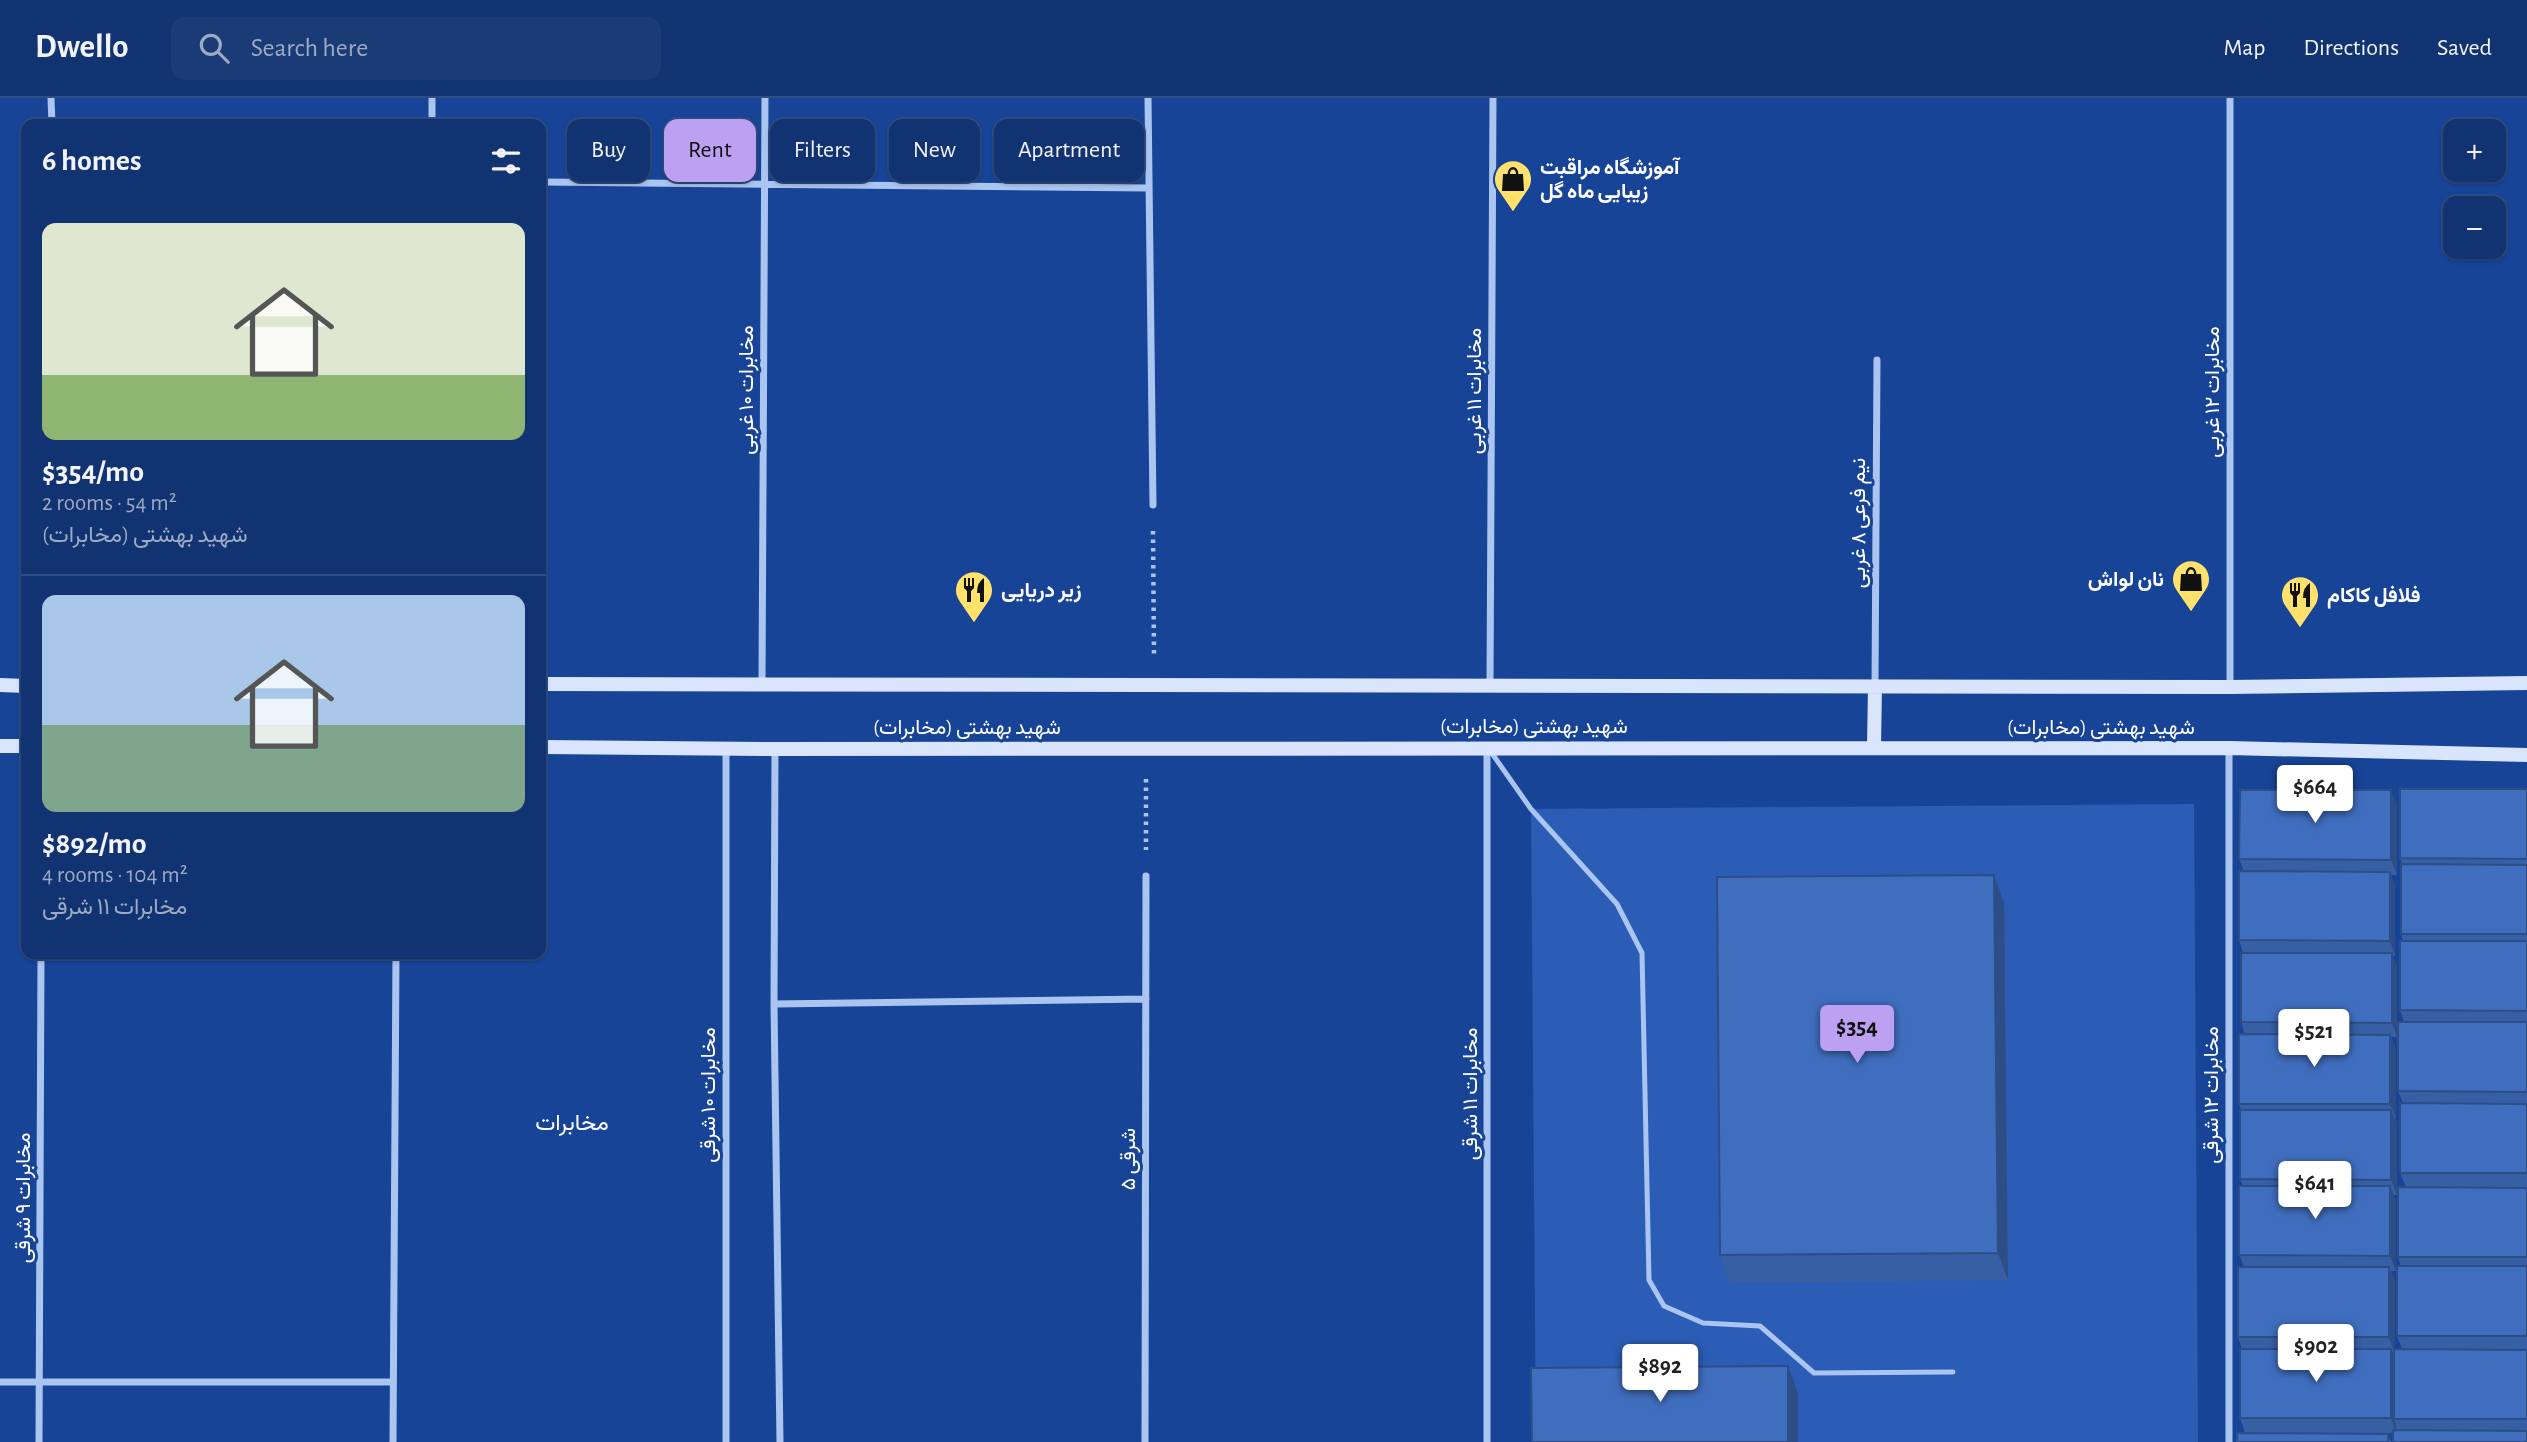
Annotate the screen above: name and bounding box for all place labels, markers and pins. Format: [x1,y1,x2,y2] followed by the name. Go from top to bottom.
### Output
[1540,156,1681,204] place label: آموزشگاه مراقبت زیبایی ماه گل
[1492,158,1534,213] shop icon: آموزشگاه مراقبت زیبایی ماه گل
[2170,558,2212,613] shop icon: نان لواش
[953,569,995,624] restaurant icon: زیر دریایی
[2088,569,2164,592] place label: نان لواش
[2279,574,2321,629] restaurant icon: فلافل کاکام
[1001,580,1082,603] place label: زیر دریایی
[2327,585,2420,609] place label: فلافل کاکام
[2274,766,2356,825] pin: $664
[1816,1006,1898,1065] pin: $354
[2273,1010,2355,1069] pin: $521
[2274,1162,2356,1221] pin: $641
[2275,1324,2357,1384] pin: $902
[1619,1344,1701,1404] pin: $892

